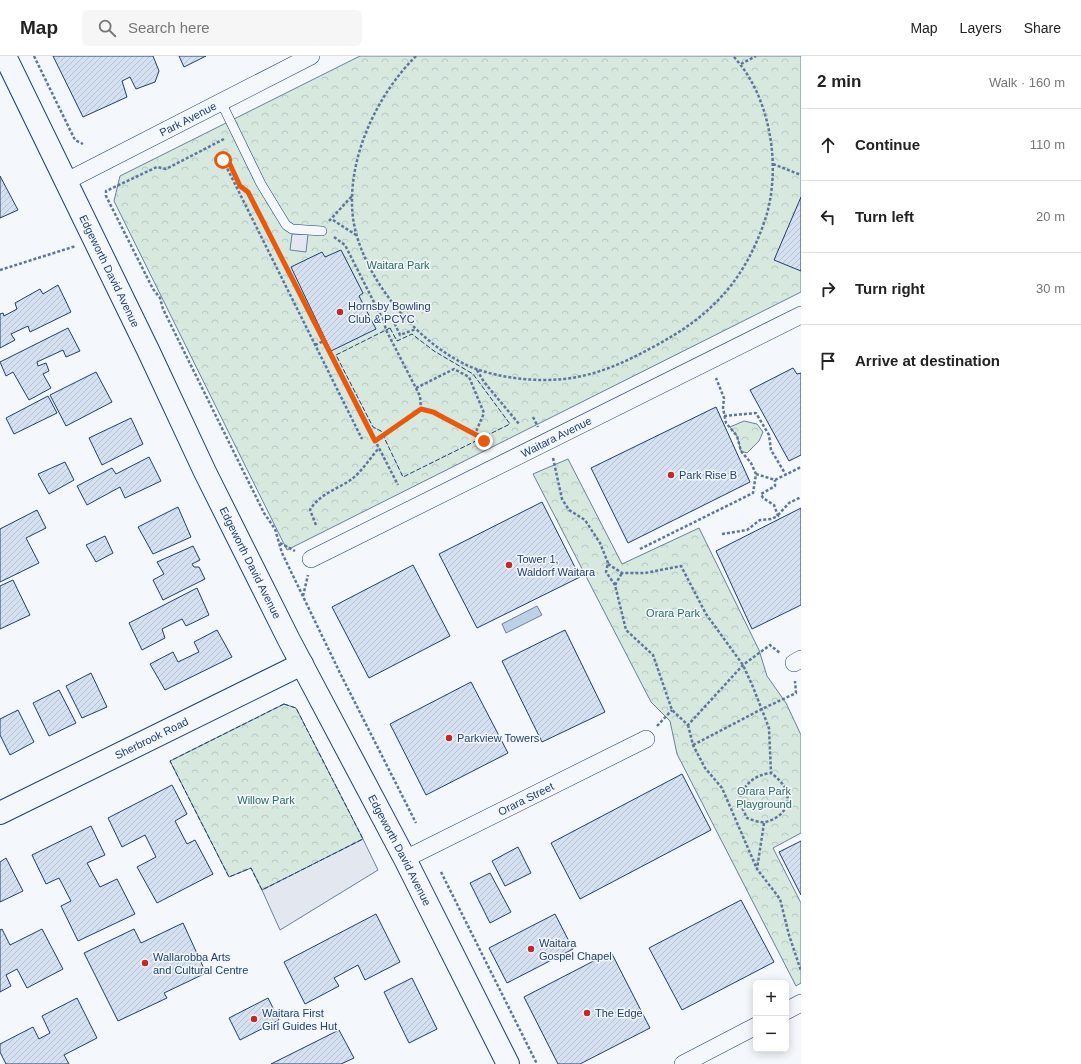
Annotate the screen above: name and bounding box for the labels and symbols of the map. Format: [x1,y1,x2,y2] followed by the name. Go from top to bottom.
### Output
[157,100,218,139] street label: Park Avenue
[214,151,232,169] route start
[77,213,142,329] street label: Edgeworth David Avenue
[366,259,430,271] park label: Waitara Park
[348,300,431,325] place label: Hornsby Bowling Club & PCYC
[335,307,345,317] marker: Hornsby Bowling Club & PCYC
[519,414,593,459] street label: Waitara Avenue
[475,432,493,450] route end
[679,469,737,481] place label: Park Rise B
[666,470,676,480] marker: Park Rise B
[217,505,283,621] street label: Edgeworth David Avenue
[517,553,596,578] place label: Tower 1, Waldorf Waitara
[504,560,514,570] marker: Tower 1, Waldorf Waitara
[646,607,700,619] park label: Orara Park
[113,715,190,761] street label: Sherbrook Road
[457,732,540,744] place label: Parkview Towers
[444,733,454,743] marker: Parkview Towers
[496,780,556,818] street label: Orara Street
[736,785,792,810] park label: Orara Park Playground
[366,793,433,908] street label: Edgeworth David Avenue
[237,794,295,806] park label: Willow Park
[539,937,612,962] place label: Waitara Gospel Chapel
[526,944,536,954] marker: Waitara Gospel Chapel
[153,951,248,976] place label: Wallarobba Arts and Cultural Centre
[140,958,150,968] marker: Wallarobba Arts and Cultural Centre
[262,1007,337,1032] place label: Waitara First Girl Guides Hut
[595,1007,643,1019] place label: The Edge
[582,1008,592,1018] marker: The Edge
[249,1014,259,1024] marker: Waitara First Girl Guides Hut

